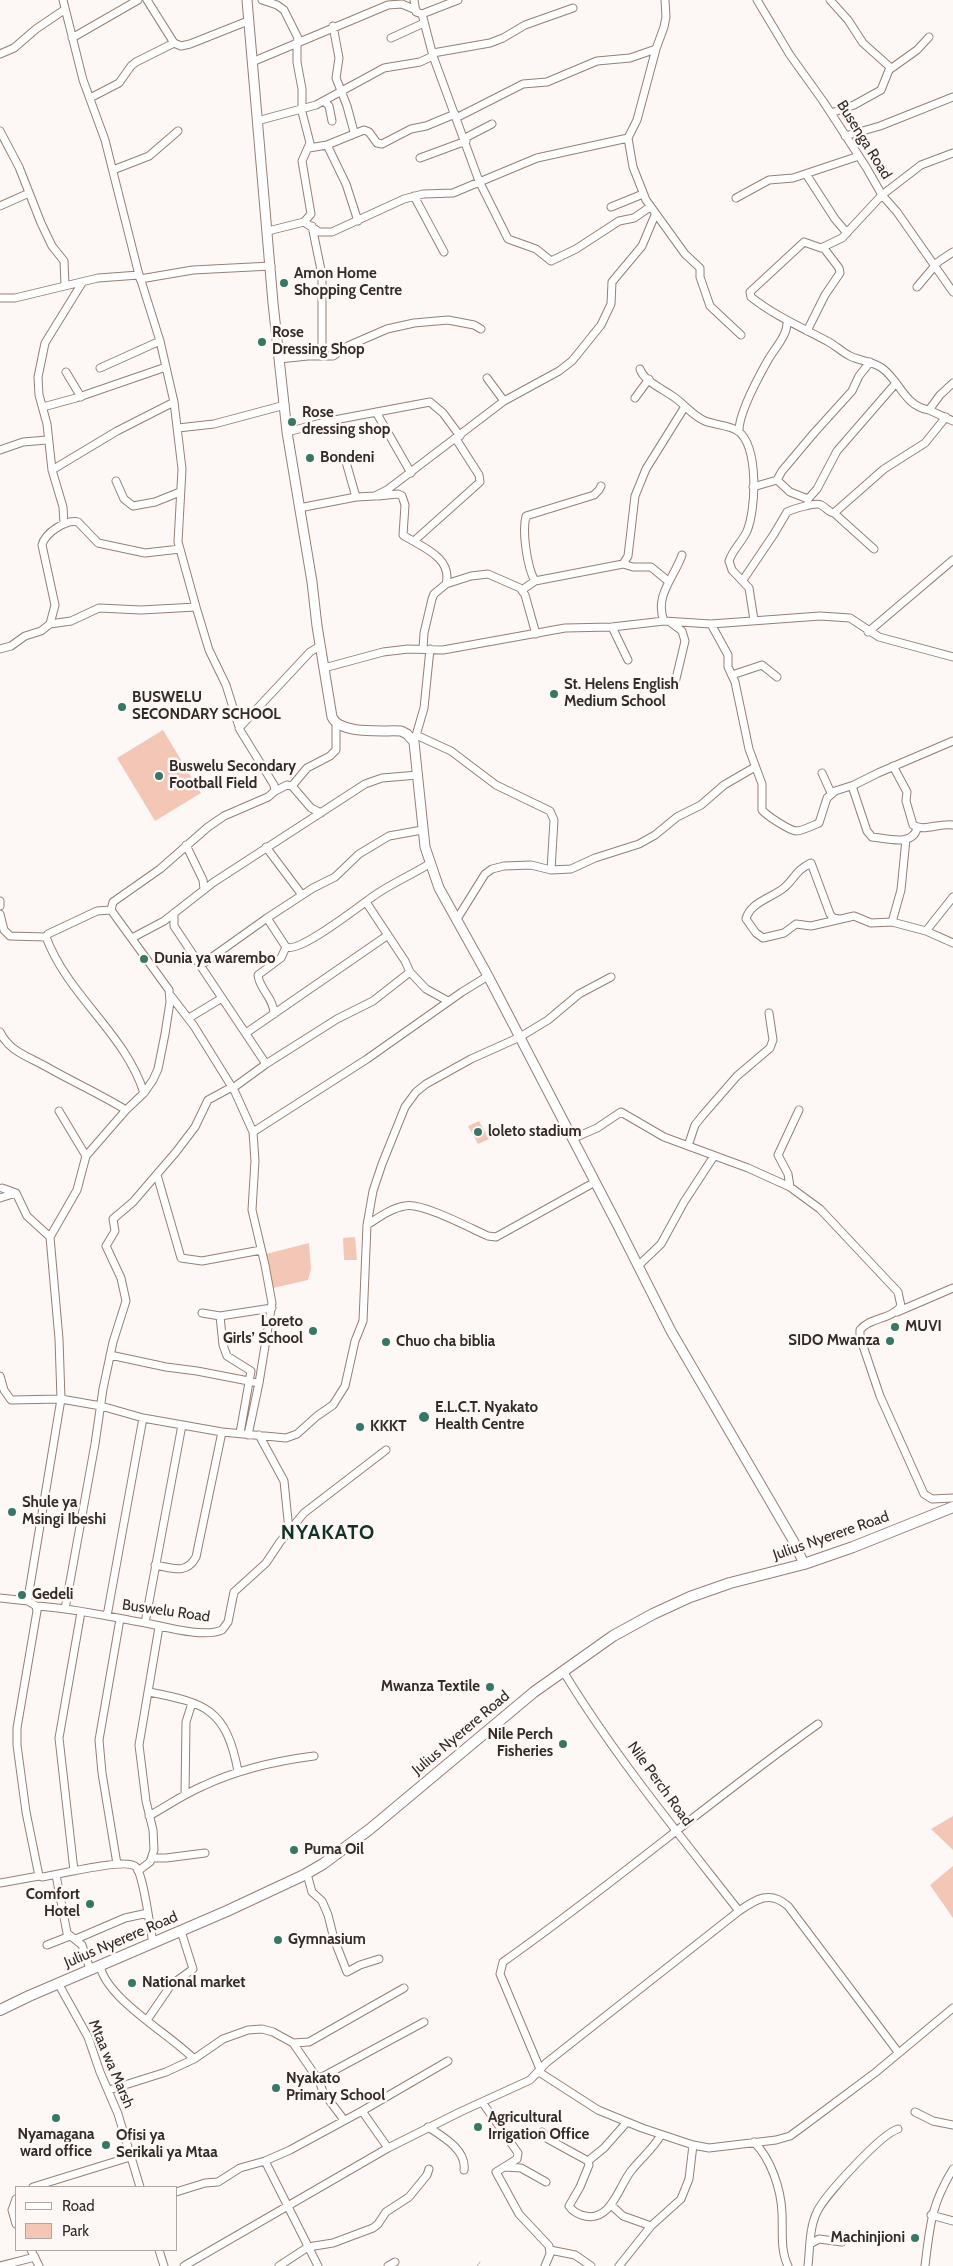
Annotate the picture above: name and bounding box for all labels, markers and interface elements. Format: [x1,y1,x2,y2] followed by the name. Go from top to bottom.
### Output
[833,97,895,183] street label: Busenga Road
[294,265,402,300] place label: Amon Home Shopping Centre
[278,277,290,289] marker: Amon Home Shopping Centre
[272,324,365,359] place label: Rose Dressing Shop
[256,336,268,348] marker: Rose Dressing Shop
[302,404,390,439] place label: Rose dressing shop
[286,416,298,428] marker: Rose dressing shop
[320,449,374,467] place label: Bondeni
[304,452,316,464] marker: Bondeni
[564,676,679,711] place label: St. Helens English Medium School
[548,688,560,700] marker: St. Helens English Medium School
[132,689,281,724] place label: BUSWELU SECONDARY SCHOOL
[116,701,128,713] marker: BUSWELU SECONDARY SCHOOL
[169,758,296,793] place label: Buswelu Secondary Football Field
[153,770,165,782] marker: Buswelu Secondary Football Field
[154,950,276,968] place label: Dunia ya warembo
[138,953,150,965] marker: Dunia ya warembo
[488,1123,582,1141] place label: loleto stadium
[472,1126,484,1138] marker: loleto stadium
[223,1313,303,1348] place label: Loreto Girls’ School
[905,1318,942,1336] place label: MUVI
[889,1321,901,1333] marker: MUVI
[307,1325,319,1337] marker: Loreto Girls’ School
[788,1332,880,1350] place label: SIDO Mwanza
[396,1333,495,1351] place label: Chuo cha biblia
[884,1335,896,1347] marker: SIDO Mwanza
[380,1336,392,1348] marker: Chuo cha biblia
[435,1399,538,1434] place label: E.L.C.T. Nyakato Health Centre
[417,1410,431,1424] marker: E.L.C.T. Nyakato Health Centre
[370,1418,407,1436] place label: KKKT
[354,1421,366,1433] marker: KKKT
[22,1494,106,1529] place label: Shule ya Msingi Ibeshi
[6,1506,18,1518] marker: Shule ya Msingi Ibeshi
[771,1508,891,1564] street label: Julius Nyerere Road
[280,1521,376,1545] district label: NYAKATO
[32,1586,73,1604] place label: Gedeli
[16,1589,28,1601] marker: Gedeli
[121,1596,211,1626] street label: Buswelu Road
[381,1678,480,1696] place label: Mwanza Textile
[484,1681,496,1693] marker: Mwanza Textile
[409,1687,513,1779] street label: Julius Nyerere Road
[488,1726,553,1761] place label: Nile Perch Fisheries
[557,1738,569,1750] marker: Nile Perch Fisheries
[623,1738,697,1830] street label: Nile Perch Road
[304,1841,364,1859] place label: Puma Oil
[288,1844,300,1856] marker: Puma Oil
[26,1886,80,1921] place label: Comfort Hotel
[84,1898,96,1910] marker: Comfort Hotel
[62,1908,180,1972] street label: Julius Nyerere Road
[288,1931,366,1949] place label: Gymnasium
[272,1934,284,1946] marker: Gymnasium
[142,1974,245,1992] place label: National market
[126,1977,138,1989] marker: National market
[84,2017,138,2111] street label: Mtaa wa Marsh
[286,2070,385,2105] place label: Nyakato Primary School
[270,2082,282,2094] marker: Nyakato Primary School
[488,2109,589,2144] place label: Agricultural Irrigation Office
[50,2112,62,2124] marker: Nyamagana ward office
[472,2121,484,2133] marker: Agricultural Irrigation Office
[17,2126,95,2161] place label: Nyamagana ward office
[116,2127,218,2162] place label: Ofisi ya Serikali ya Mtaa
[100,2139,112,2151] marker: Ofisi ya Serikali ya Mtaa
[15,2186,178,2251] legend
[62,2197,95,2215] text: Road
[62,2222,89,2240] text: Park
[831,2229,905,2247] place label: Machinjioni
[909,2232,921,2244] marker: Machinjioni

